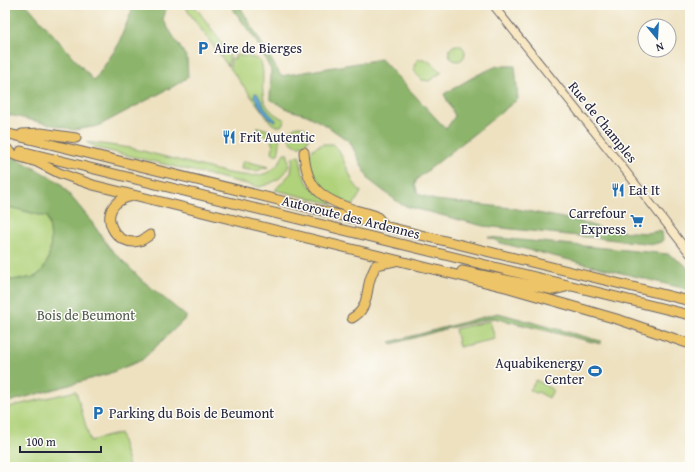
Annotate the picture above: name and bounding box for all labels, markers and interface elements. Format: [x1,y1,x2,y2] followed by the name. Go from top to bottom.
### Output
[637,18,677,58] north arrow
[214,38,302,58] place label: Aire de Bierges
[654,39,666,56] text: N
[195,40,211,56] parking icon: Aire de Bierges
[564,77,642,167] street label: Rue de Champles
[240,127,315,147] place label: Frit Autentic
[221,129,237,145] restaurant icon: Frit Autentic
[629,180,660,200] place label: Eat It
[610,182,626,198] restaurant icon: Eat It
[280,190,422,244] street label: Autoroute des Ardennes
[569,203,626,239] place label: Carrefour Express
[629,213,645,229] supermarket icon: Carrefour Express
[37,305,135,325] park label: Bois de Beumont
[495,353,584,389] place label: Aquabikenergy Center
[587,363,603,379] sports icon: Aquabikenergy Center
[109,403,274,423] place label: Parking du Bois de Beumont
[90,405,106,421] parking icon: Parking du Bois de Beumont
[20,428,101,454] scale bar
[26,433,56,450] text: 100 m

